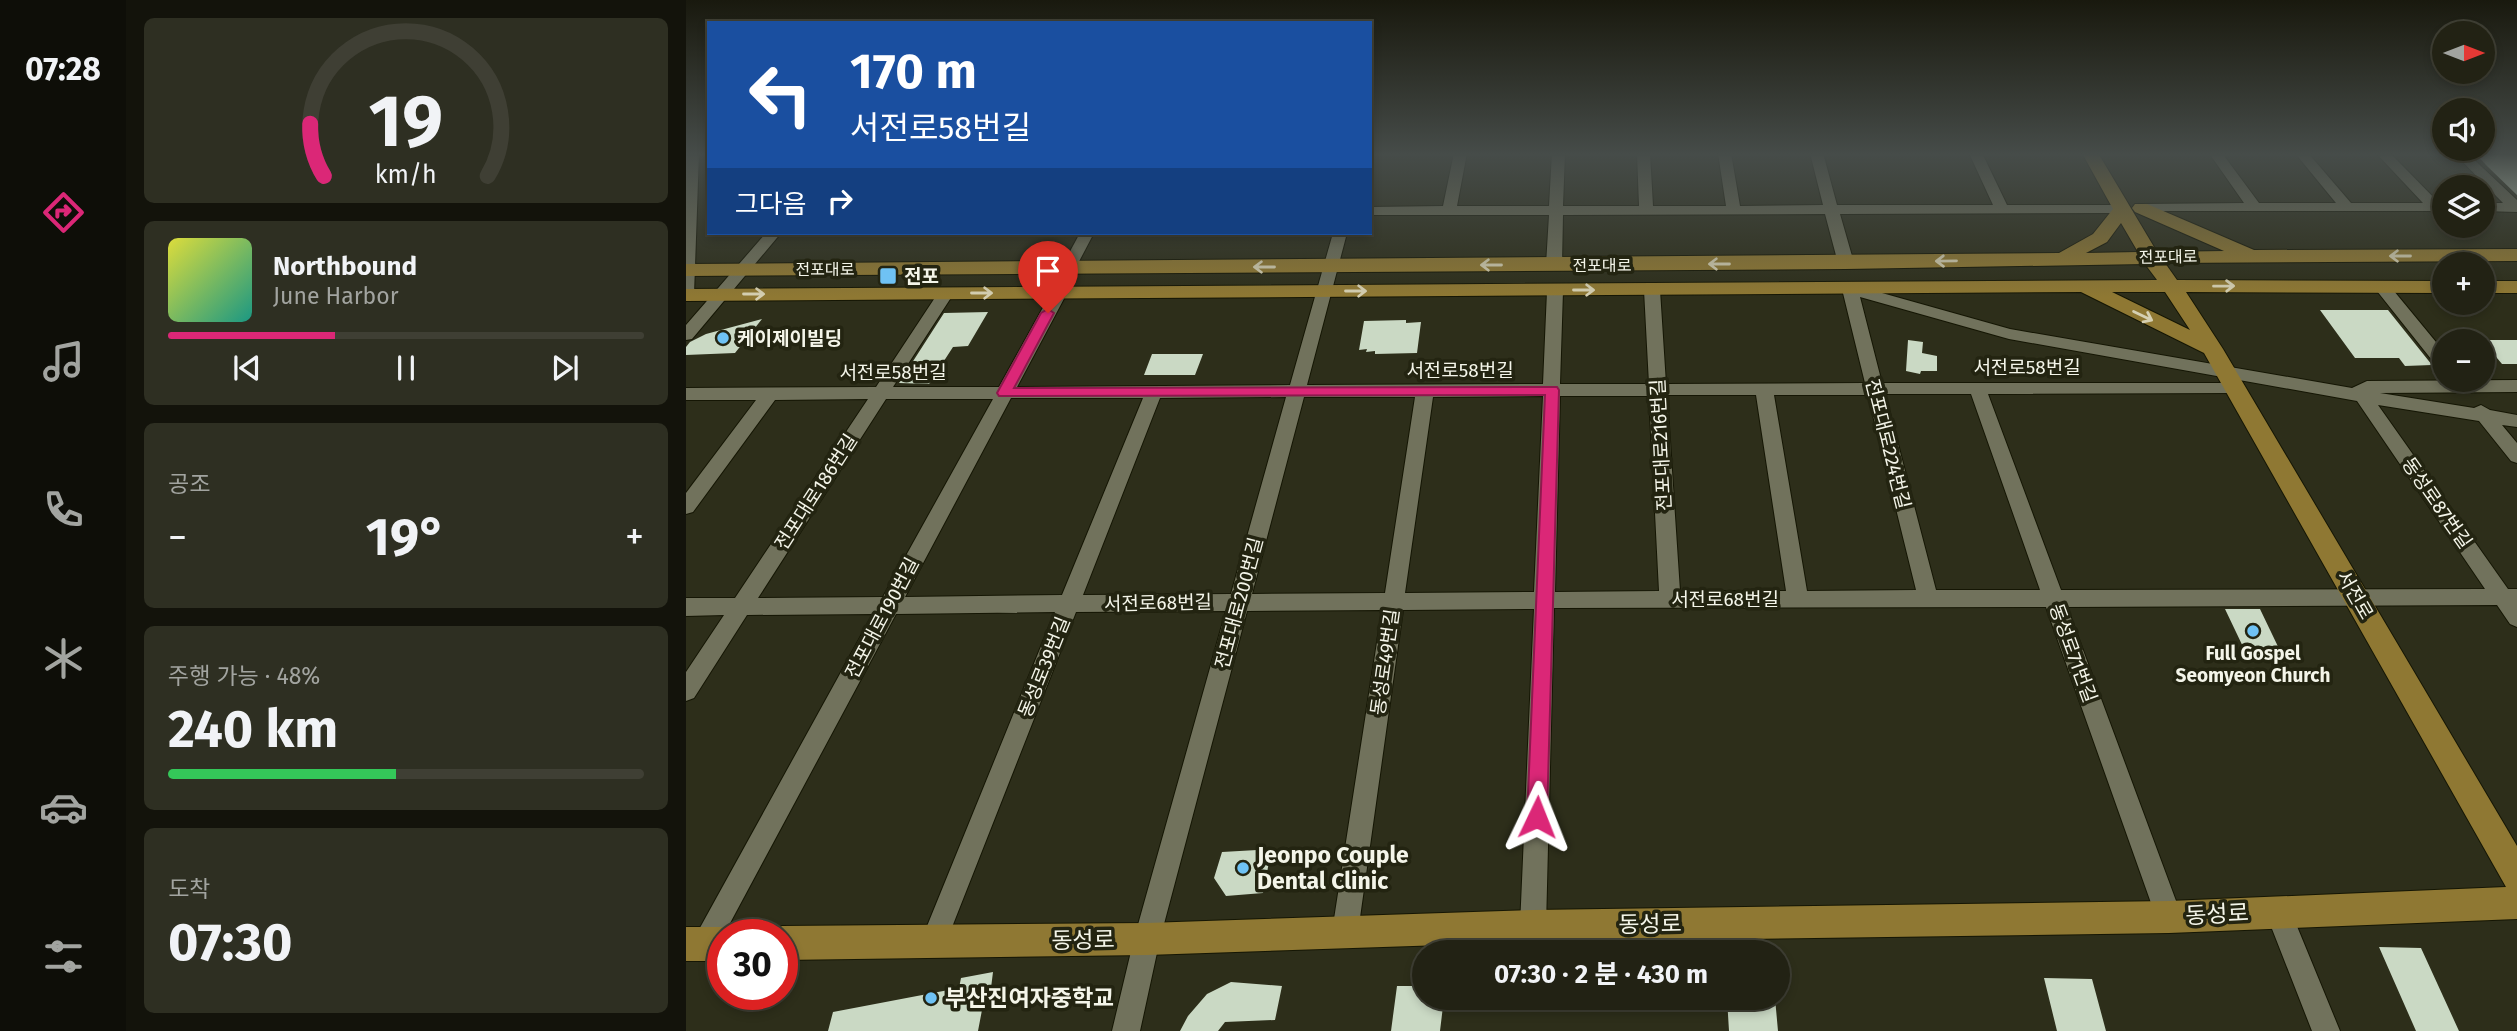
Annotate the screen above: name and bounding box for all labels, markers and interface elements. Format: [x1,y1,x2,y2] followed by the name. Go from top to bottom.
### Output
[2432,21,2496,84] north arrow
[2432,21,2495,392] map controls
[850,42,977,101] text: 170 m
[735,49,826,140] icon: left
[25,50,101,88] text: 07:28
[369,79,443,166] text: 19
[2432,98,2495,161] button: sound
[850,109,1031,147] text: 서전로58번길
[375,160,437,190] text: km/h
[2432,175,2495,238] button: layers
[821,182,859,220] icon: right
[39,188,88,237] icon: directions
[735,189,807,220] text: 그다음
[1018,241,1078,313] pin
[2138,247,2198,267] street label: 전포대로
[2389,249,2412,263] one-way arrow
[273,251,417,282] text: Northbound
[1029,252,1067,290] icon: arrive
[2432,252,2495,315] button: +
[1935,255,1958,268] one-way arrow
[1573,256,1632,275] street label: 전포대로
[1708,257,1731,271] one-way arrow
[1480,259,1503,272] one-way arrow
[796,260,855,279] street label: 전포대로
[1253,260,1276,274] one-way arrow
[904,265,939,288] place label: 전포
[878,266,898,286] marker: 전포
[2212,279,2235,292] one-way arrow
[273,282,399,310] text: June Harbor
[1572,283,1595,297] one-way arrow
[1344,284,1367,298] one-way arrow
[970,286,993,300] one-way arrow
[742,287,765,301] one-way arrow
[2132,309,2153,323] one-way arrow
[737,327,842,350] place label: 케이제이빌딩
[2432,329,2495,392] button: −
[715,330,731,346] marker: 케이제이빌딩
[39,337,88,386] icon: music
[228,349,266,387] icon: previous
[387,349,425,387] icon: pause
[546,349,584,387] icon: next
[1973,356,2081,379] street label: 서전로58번길
[1406,359,1514,382] street label: 서전로58번길
[839,361,947,384] street label: 서전로58번길
[1861,377,1915,511] street label: 전포대로224번길
[1646,378,1676,512] street label: 전포대로216번길
[770,430,862,554] street label: 전포대로186번길
[2397,453,2477,553] street label: 동성로87번길
[168,470,210,498] text: 공조
[39,485,88,534] icon: phone
[366,506,446,569] text: 19°
[168,514,187,560] text: −
[625,514,644,560] text: +
[1210,535,1268,671] street label: 전포대로200번길
[840,554,924,682] street label: 전포대로190번길
[2332,567,2378,623] street label: 서전로
[1671,588,1779,611] street label: 서전로68번길
[1104,591,1212,615] street label: 서전로68번길
[2044,600,2102,706] street label: 동성로71번길
[1366,607,1404,717] street label: 동성로49번길
[1013,613,1075,721] street label: 동성로39번길
[2245,623,2261,639] marker: Full Gospel Seomyeon Church
[39,634,88,683] icon: climate
[2176,642,2330,687] place label: Full Gospel Seomyeon Church
[168,662,320,690] text: 주행 가능 · 48%
[168,698,338,761] text: 240 km
[1500,780,1574,854] position arrow
[39,783,88,832] icon: car
[1256,841,1409,895] place label: Jeonpo Couple Dental Clinic
[1235,860,1251,876] marker: Jeonpo Couple Dental Clinic
[168,875,210,903] text: 도착
[2185,898,2249,930] street label: 동성로
[1618,909,1682,939] street label: 동성로
[168,911,293,974] text: 07:30
[707,919,798,1010] speed limit sign: 30
[1051,925,1115,955] street label: 동성로
[39,932,88,981] icon: filters
[1494,959,1708,990] text: 07:30 · 2 분 · 430 m
[945,984,1114,1012] place label: 부산진여자중학교
[923,990,939,1006] marker: 부산진여자중학교

